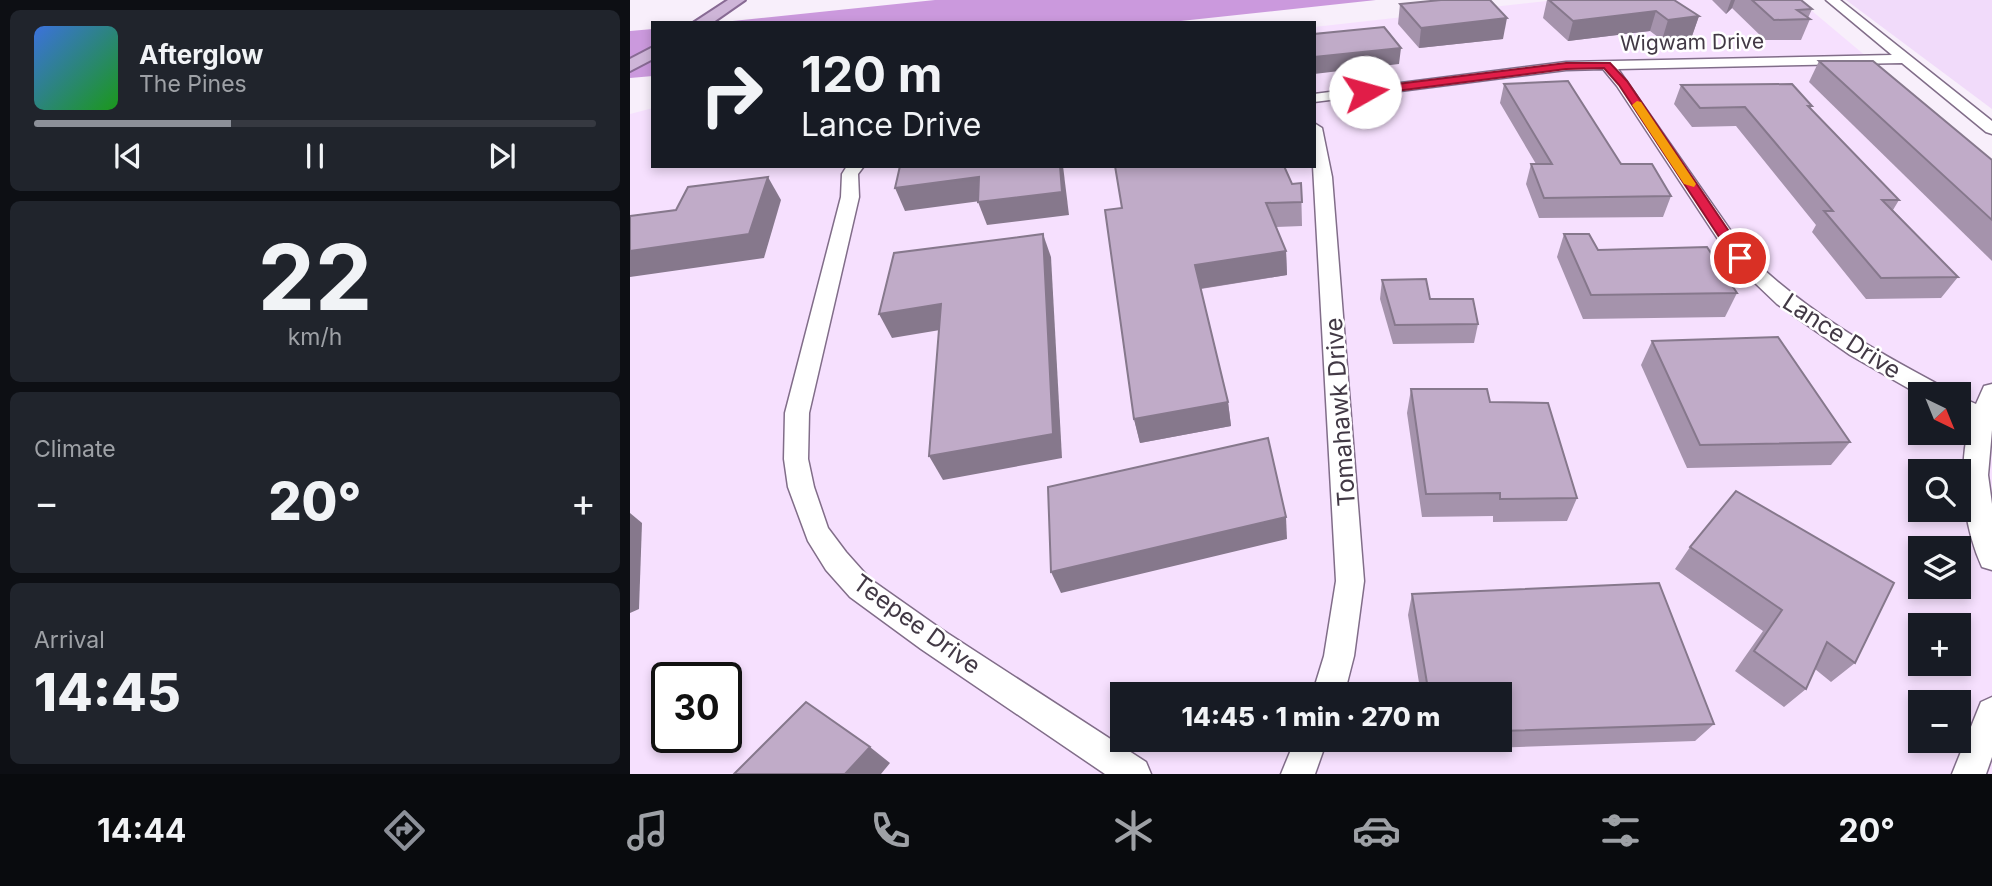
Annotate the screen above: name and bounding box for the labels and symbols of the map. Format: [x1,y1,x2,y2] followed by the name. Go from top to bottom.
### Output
[1620,28,1764,56] street label: Wigwam Drive
[1328,55,1402,129] position arrow
[1710,228,1770,288] pin
[1777,287,1907,385] street label: Lance Drive
[1319,317,1361,507] street label: Tomahawk Drive
[1908,382,1970,444] north arrow
[848,568,986,680] street label: Teepee Drive
[651,662,742,753] speed limit sign: 30

